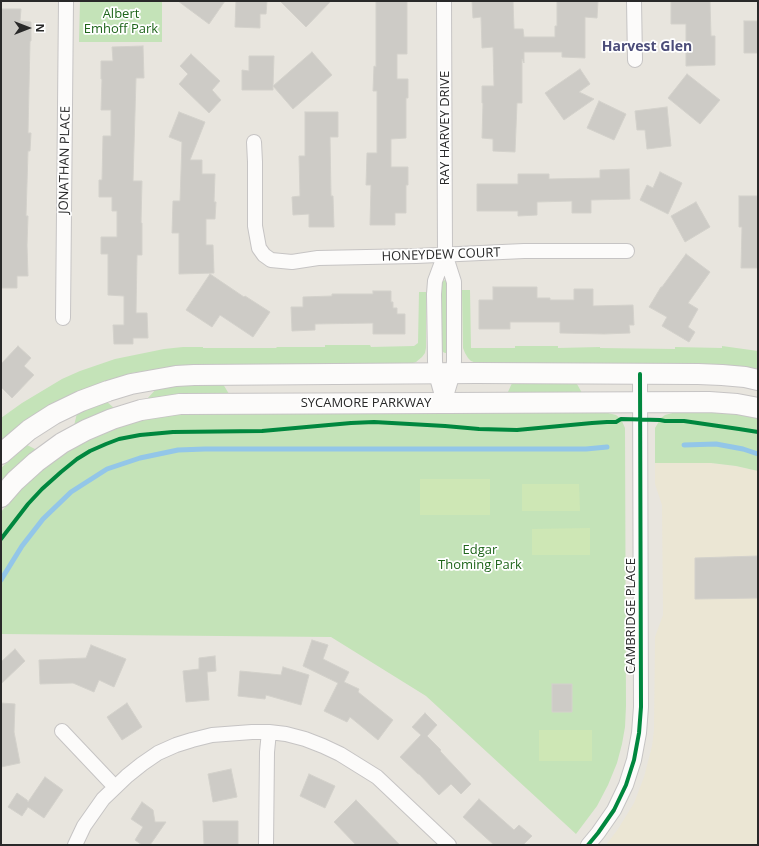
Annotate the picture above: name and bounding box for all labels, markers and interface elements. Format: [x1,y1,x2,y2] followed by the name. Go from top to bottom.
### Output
[84,6,158,37] park label: Albert Emhoff Park
[8,8,48,48] north arrow
[33,24,48,32] text: N
[602,39,692,55] district label: Harvest Glen
[437,71,453,185] street label: RAY HARVEY DRIVE
[56,106,74,214] street label: JONATHAN PLACE
[381,245,501,265] street label: HONEYDEW COURT
[301,395,431,411] street label: SYCAMORE PARKWAY
[438,542,522,573] park label: Edgar Thoming Park
[623,558,639,674] street label: CAMBRIDGE PLACE

